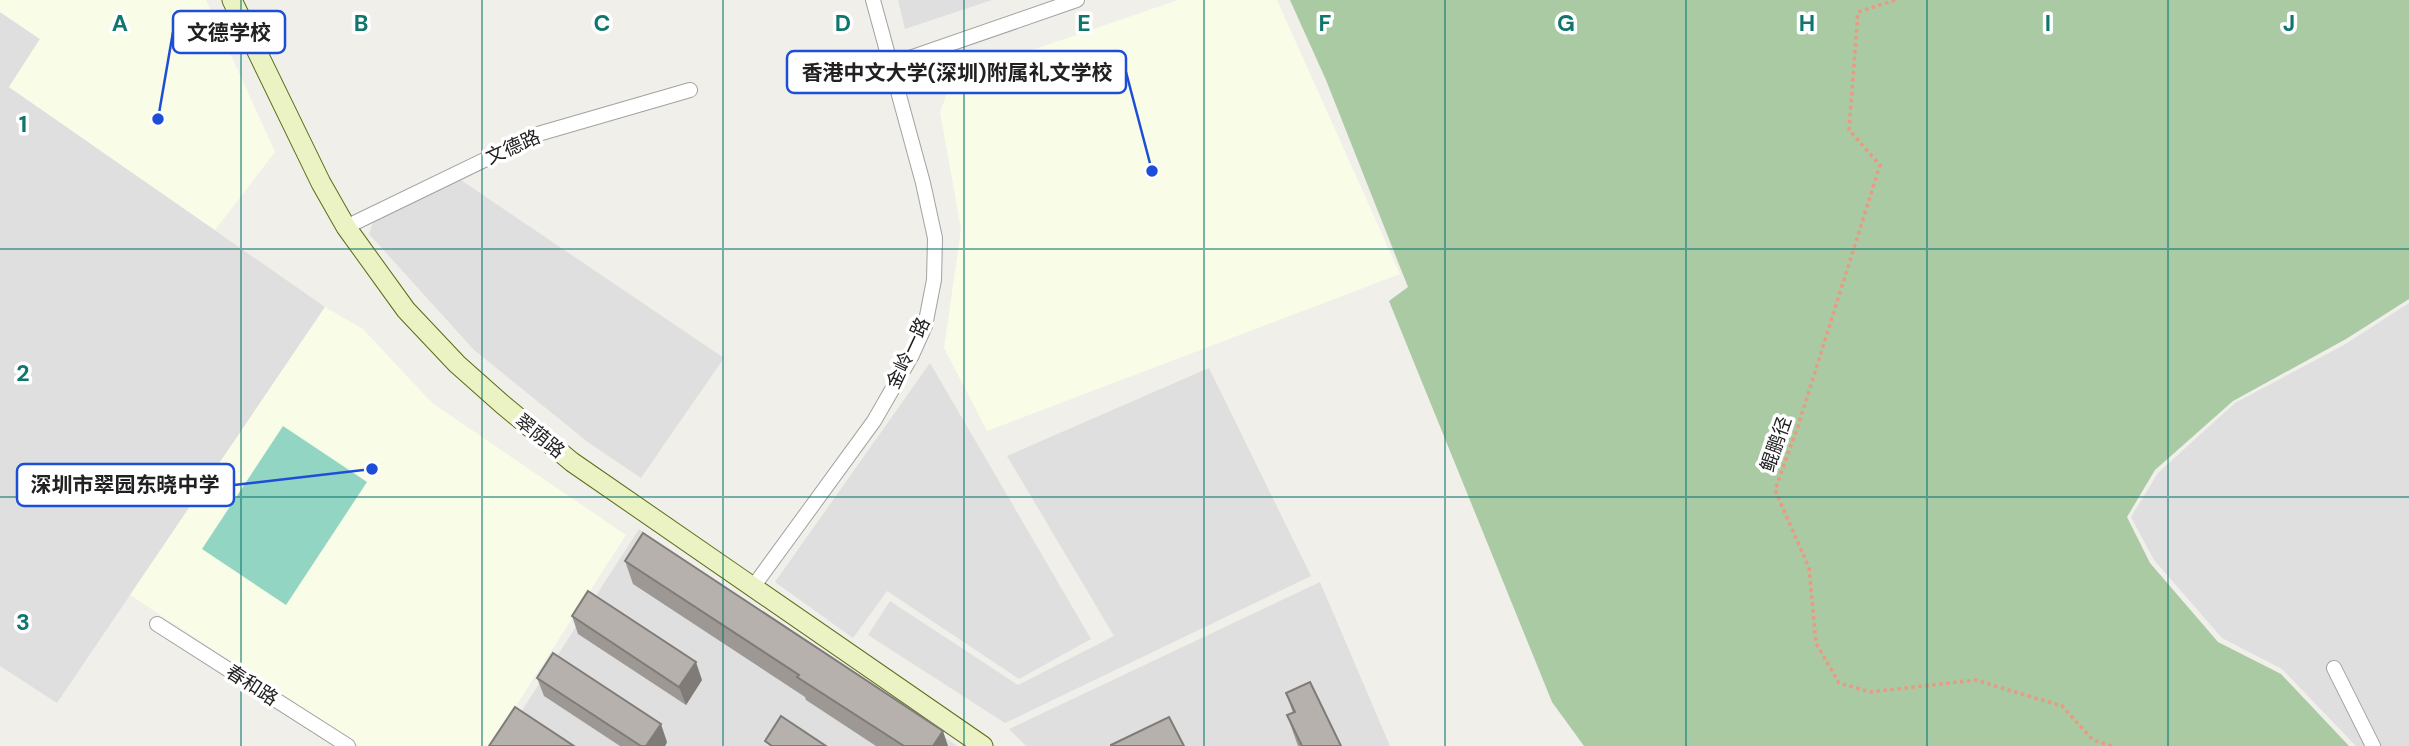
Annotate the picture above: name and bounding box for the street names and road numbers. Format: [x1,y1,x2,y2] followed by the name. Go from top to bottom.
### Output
[482,124,544,170] street label: 文德路
[881,313,935,393] street label: 金岭一路
[510,408,570,464] street label: 翠荫路
[1755,413,1797,475] street label: 鲲鹏径
[221,659,283,711] street label: 春和路

